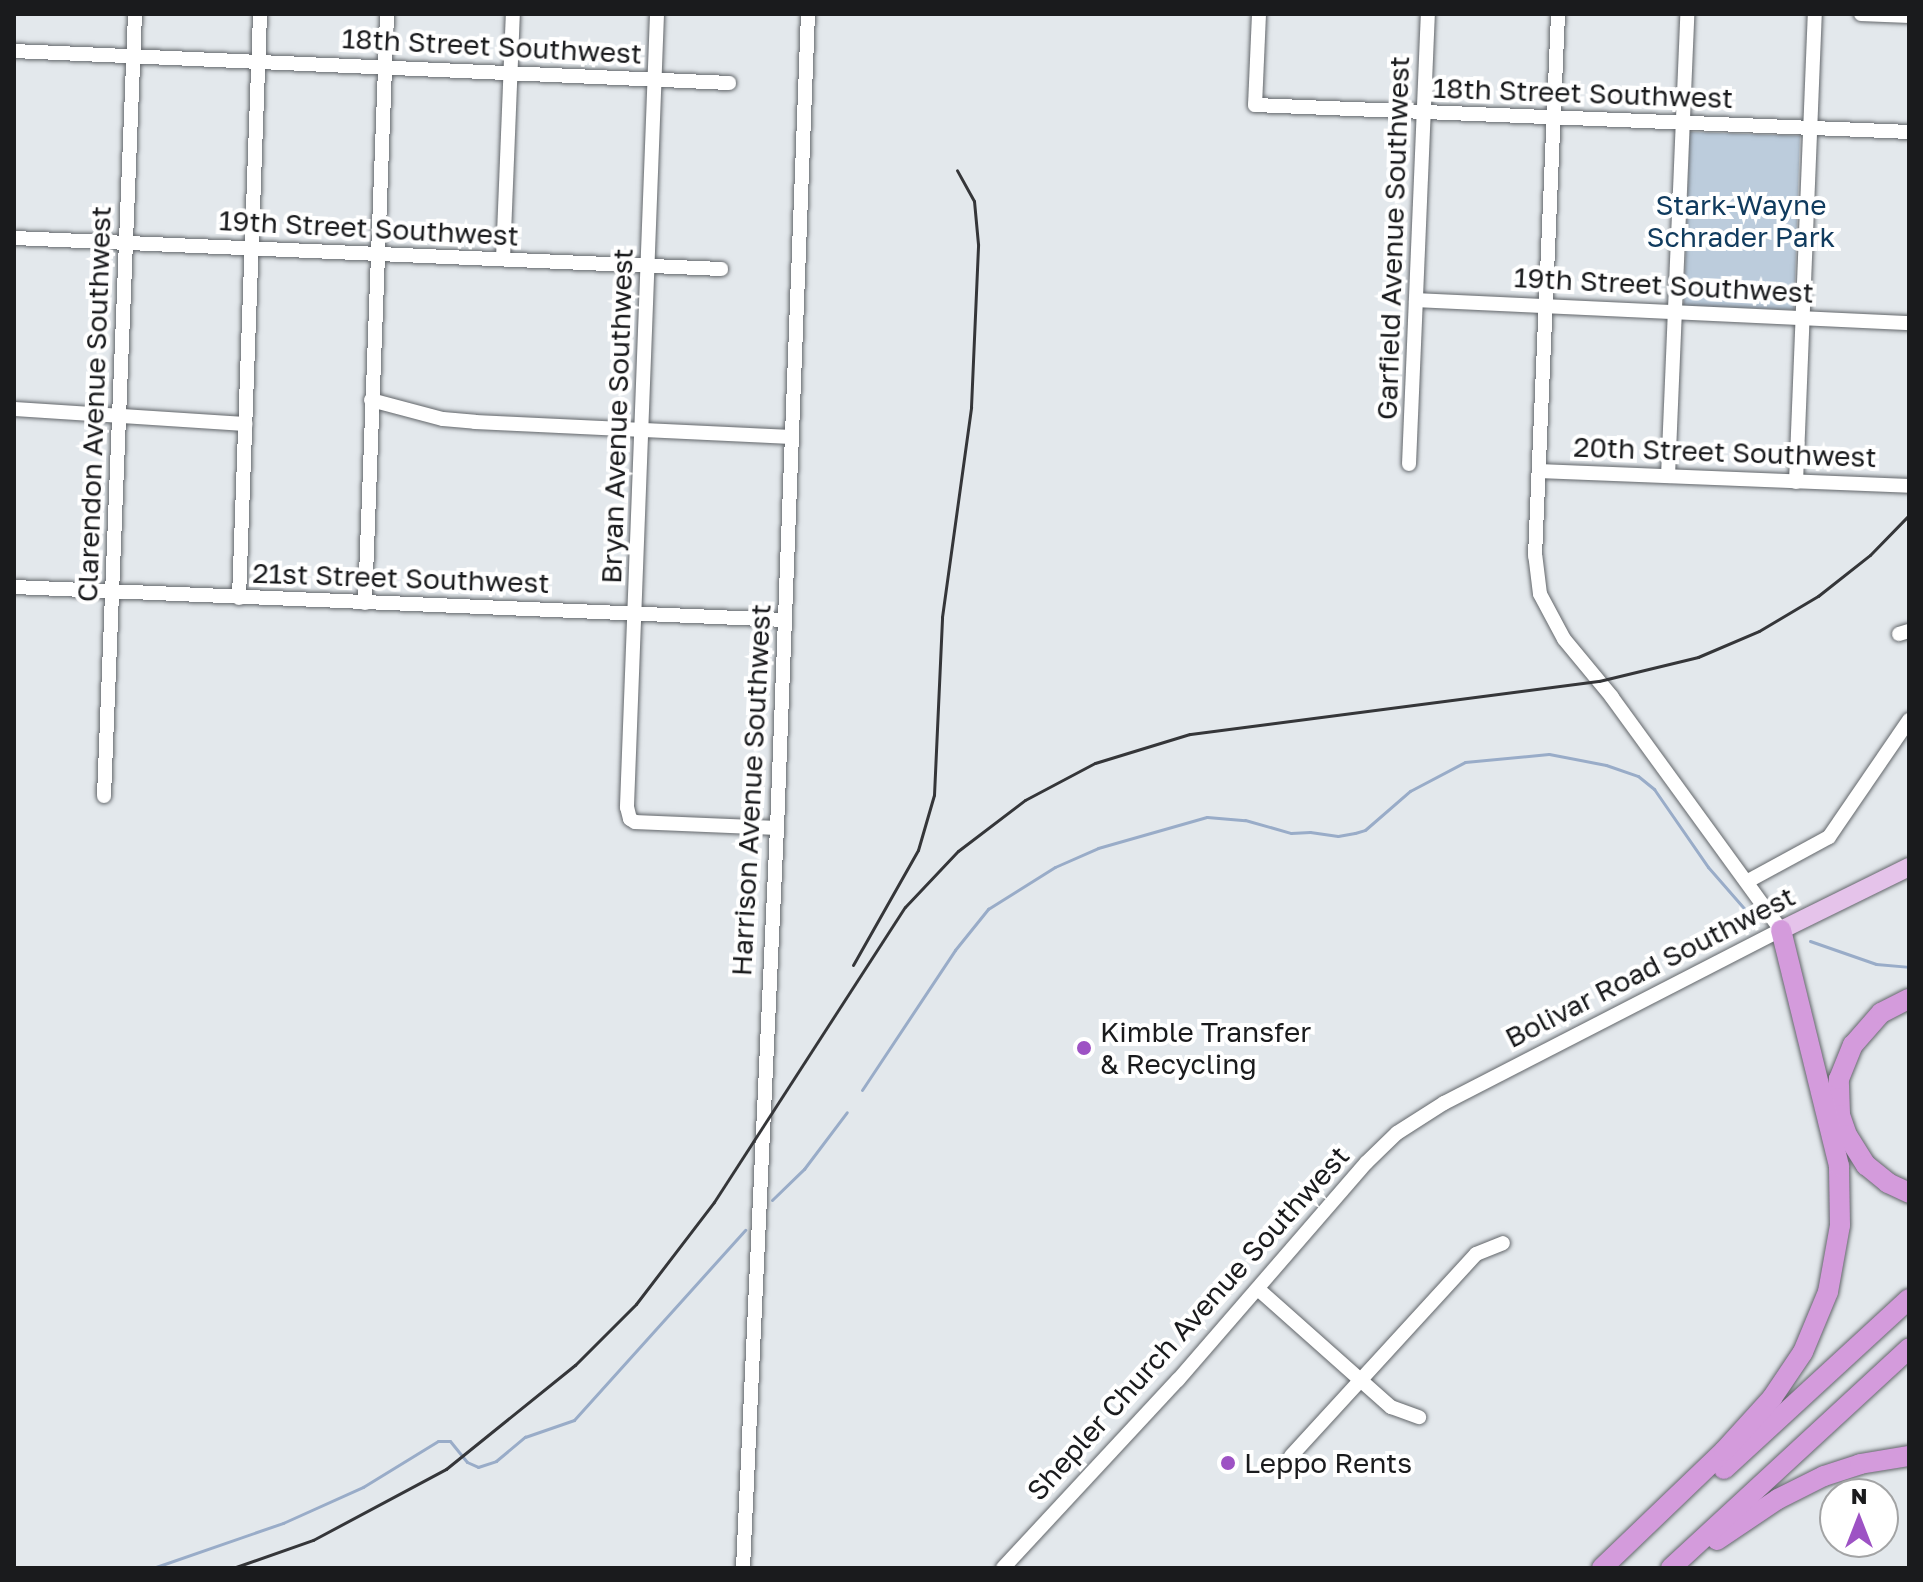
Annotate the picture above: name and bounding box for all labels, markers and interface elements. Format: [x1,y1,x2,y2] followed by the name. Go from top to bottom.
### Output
[341,21,643,71] street label: 18th Street Southwest
[1370,55,1416,421] street label: Garfield Avenue Southwest
[1432,71,1734,115] street label: 18th Street Southwest
[1647,188,1835,254] park label: Stark-Wayne Schrader Park
[218,203,520,253] street label: 19th Street Southwest
[70,205,118,603] street label: Clarendon Avenue Southwest
[594,248,640,584] street label: Bryan Avenue Southwest
[1513,260,1815,310] street label: 19th Street Southwest
[1573,430,1877,474] street label: 20th Street Southwest
[252,556,550,600] street label: 21st Street Southwest
[724,603,778,977] street label: Harrison Avenue Southwest
[1500,879,1800,1055] street label: Bolivar Road Southwest
[1100,1015,1311,1081] place label: Kimble Transfer & Recycling
[1075,1039,1093,1057] marker: Kimble Transfer & Recycling
[1020,1139,1356,1507] street label: Shepler Church Avenue Southwest
[1244,1446,1412,1480] place label: Leppo Rents
[1219,1454,1237,1472] marker: Leppo Rents
[1819,1478,1899,1558] north arrow
[1851,1482,1867,1509] text: N

